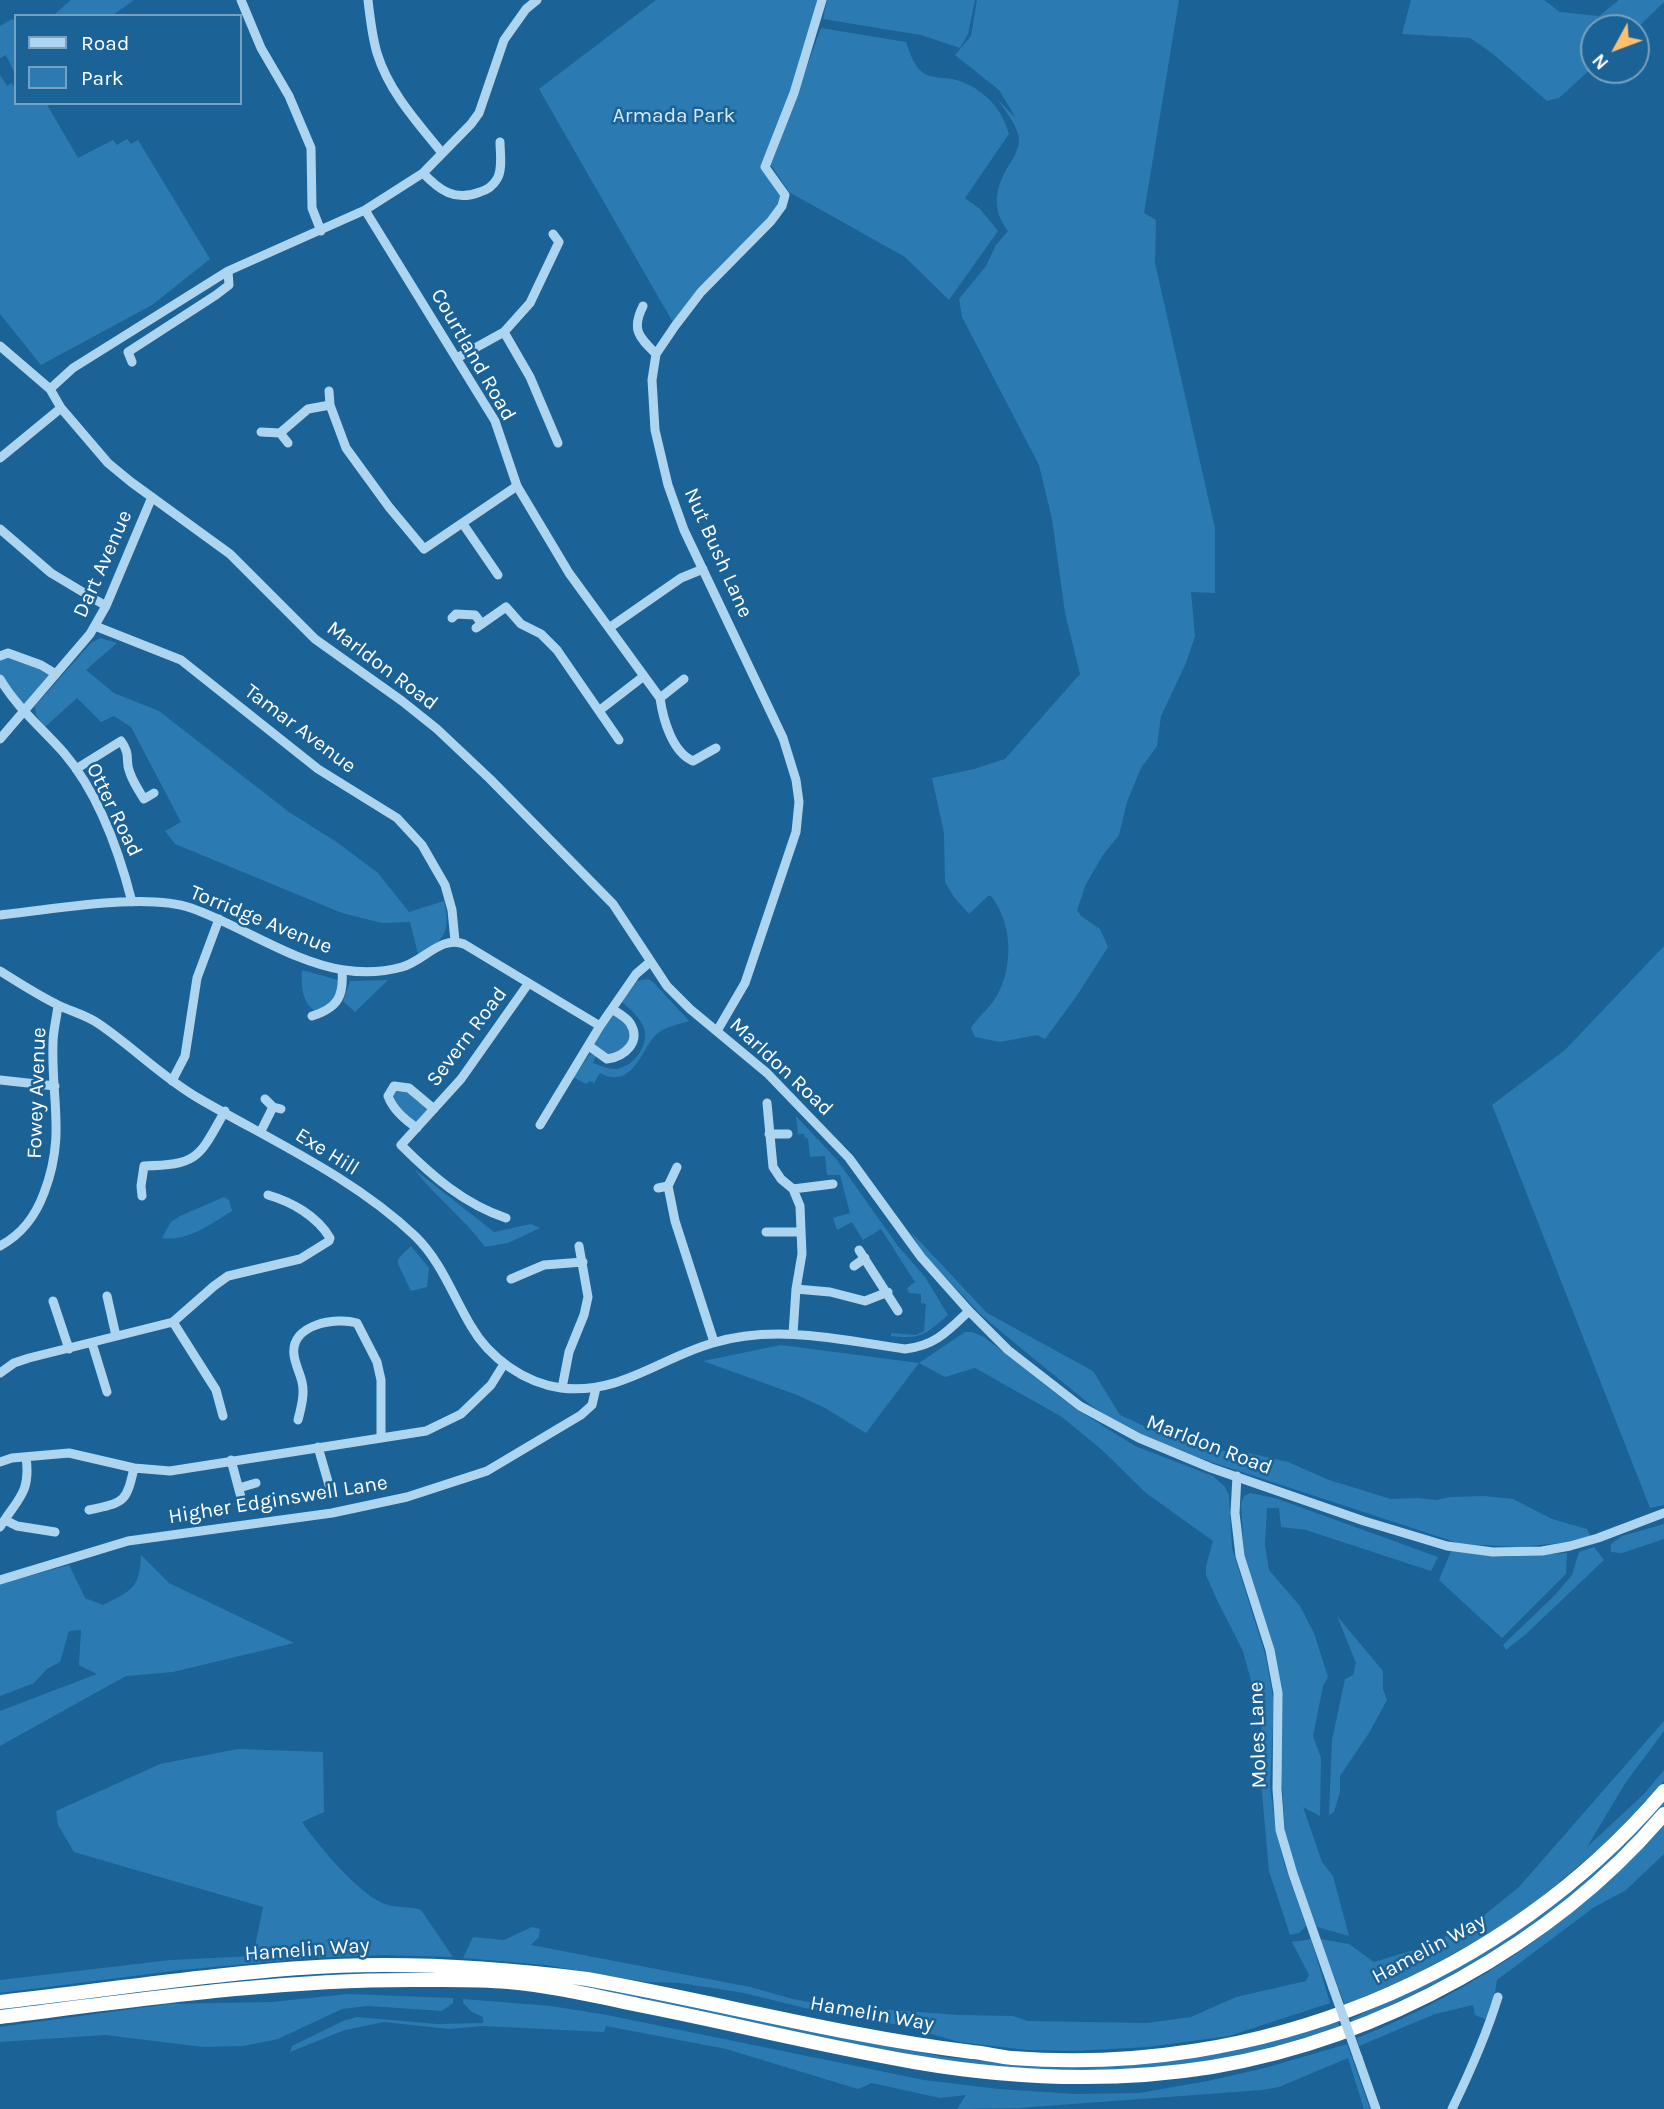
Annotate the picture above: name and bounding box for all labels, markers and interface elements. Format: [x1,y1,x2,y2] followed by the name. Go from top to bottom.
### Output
[14,14,242,105] legend
[1580,14,1650,84] north arrow
[81,31,129,55] text: Road
[1588,49,1613,74] text: N
[81,66,124,90] text: Park
[613,103,735,129] park label: Armada Park
[425,284,521,426] street label: Courtland Road
[678,484,758,622] street label: Nut Bush Lane
[68,506,138,622] street label: Dart Avenue
[321,616,443,716] street label: Marldon Road
[239,679,361,779] street label: Tamar Avenue
[81,759,147,861] street label: Otter Road
[186,880,336,960] street label: Torridge Avenue
[421,982,513,1092] street label: Severn Road
[724,1013,838,1121] street label: Marldon Road
[22,1027,52,1159] street label: Fowey Avenue
[290,1123,364,1181] street label: Exe Hill
[1143,1409,1275,1481] street label: Marldon Road
[166,1470,390,1530] street label: Higher Edginswell Lane
[1244,1681,1272,1789] street label: Moles Lane
[1368,1908,1490,1990] street label: Hamelin Way
[244,1933,370,1967] street label: Hamelin Way
[808,1991,936,2037] street label: Hamelin Way

